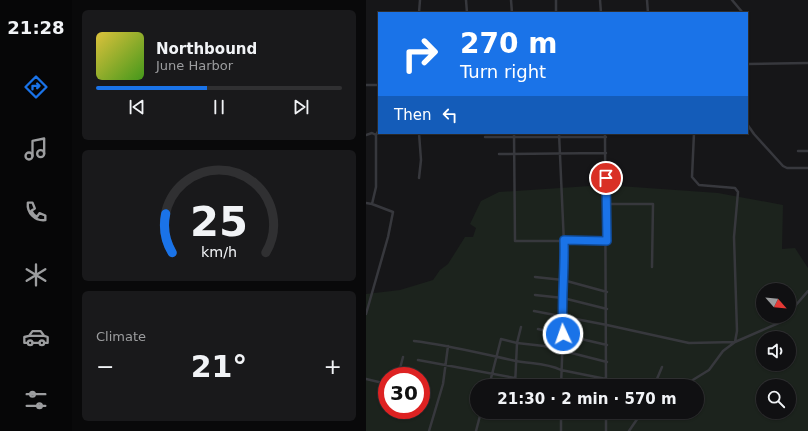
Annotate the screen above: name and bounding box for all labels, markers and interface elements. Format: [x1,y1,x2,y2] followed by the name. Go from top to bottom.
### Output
[7,17,65,38] text: 21:28
[460,27,557,60] text: 270 m
[394,28,446,80] icon: right
[156,40,257,58] text: Northbound
[156,58,233,73] text: June Harbor
[460,61,546,82] text: Turn right
[22,73,50,101] icon: directions
[126,96,148,118] icon: previous
[208,96,230,118] icon: pause
[290,96,312,118] icon: next
[439,104,461,126] icon: left
[394,106,431,124] text: Then
[22,135,50,163] icon: music
[589,161,623,195] pin
[595,167,617,189] icon: arrive
[190,197,248,246] text: 25
[22,198,50,226] icon: phone
[201,244,237,260] text: km/h
[22,261,50,289] icon: climate
[756,283,796,323] north arrow
[756,283,796,419] map controls
[542,313,584,355] position arrow
[22,323,50,351] icon: car
[96,329,146,344] text: Climate
[756,331,796,371] button: sound
[191,349,247,384] text: 21°
[96,354,114,379] text: −
[324,354,342,379] text: +
[378,367,430,419] speed limit sign: 30
[756,379,796,419] button: search
[22,386,50,414] icon: filters
[497,390,677,408] text: 21:30 · 2 min · 570 m

